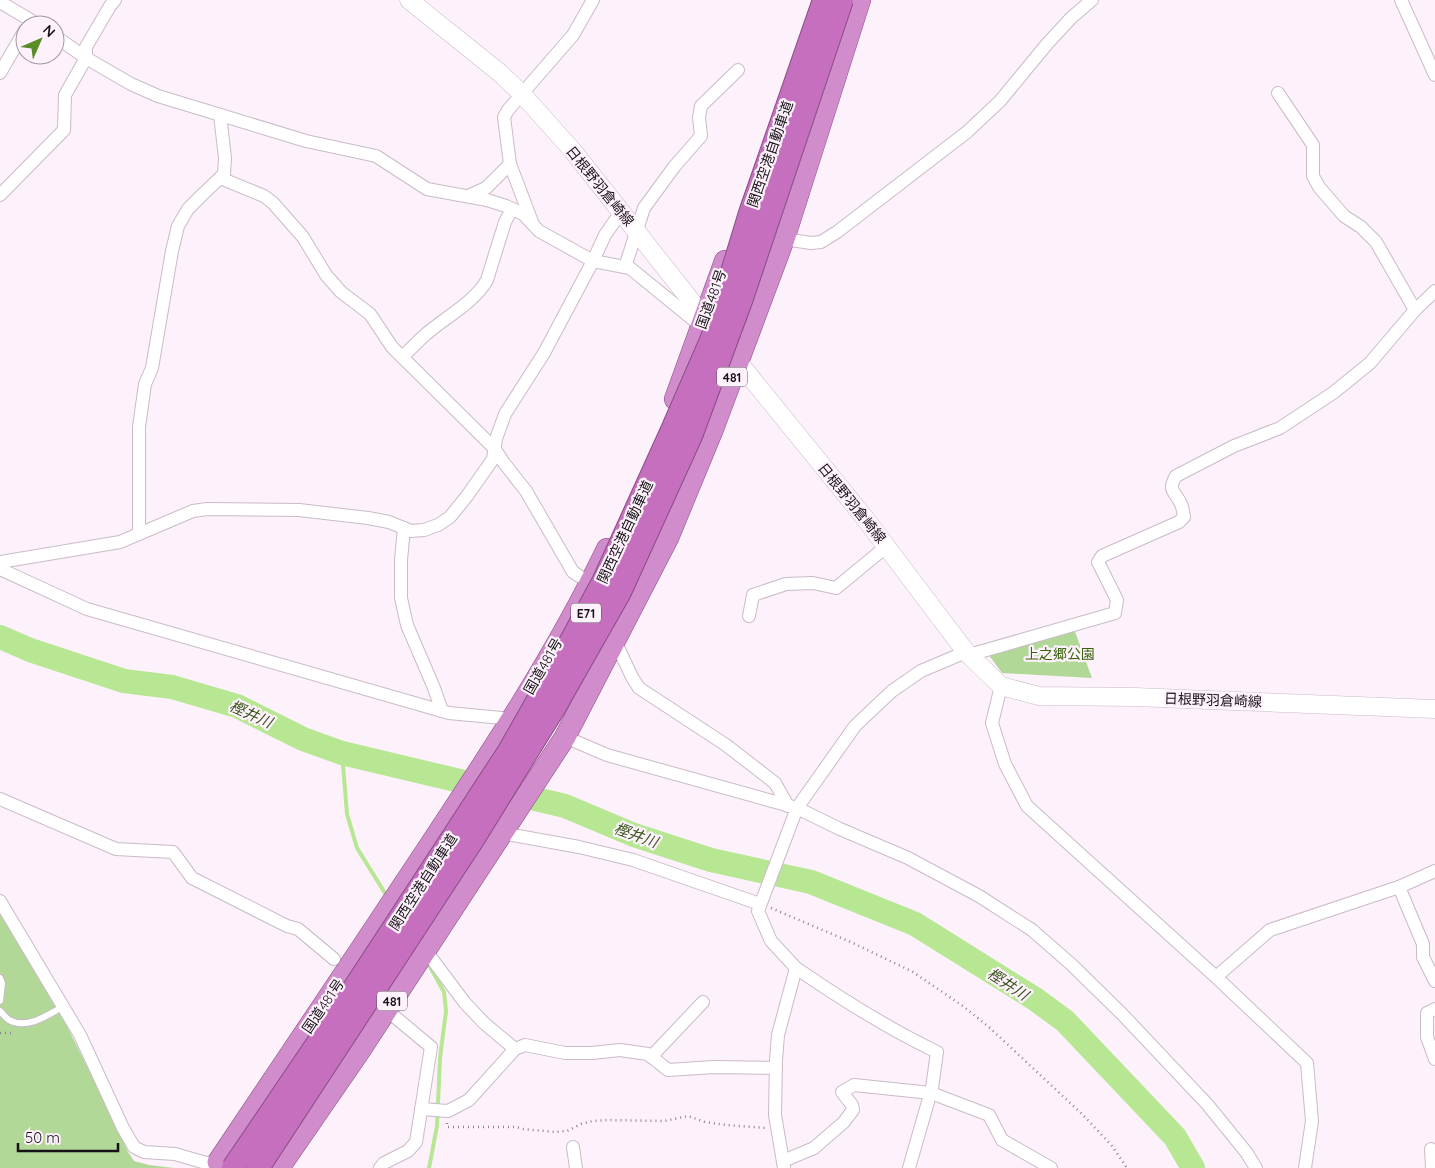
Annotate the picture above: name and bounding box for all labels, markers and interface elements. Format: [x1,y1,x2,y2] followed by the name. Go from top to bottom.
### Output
[15,15,65,65] north arrow
[39,21,59,41] text: N
[743,98,797,210] street label: 関西空港自動車道
[562,142,638,230] street label: 日根野羽倉崎線
[692,267,730,331] street label: 国道481号
[717,368,747,387] road number: 481
[814,459,890,547] street label: 日根野羽倉崎線
[593,477,657,587] street label: 関西空港自動車道
[571,604,601,622] road number: E71
[520,635,566,697] street label: 国道481号
[1025,645,1095,663] park label: 上之郷公園
[1164,689,1262,711] street label: 日根野羽倉崎線
[227,696,277,733] water label: 樫井川
[612,818,662,852] water label: 樫井川
[385,830,461,934] street label: 関西空港自動車道
[984,964,1034,1005] water label: 樫井川
[298,975,348,1037] street label: 国道481号
[377,991,407,1010] road number: 481
[18,1120,118,1152] scale bar
[25,1128,60,1147] text: 50 m

